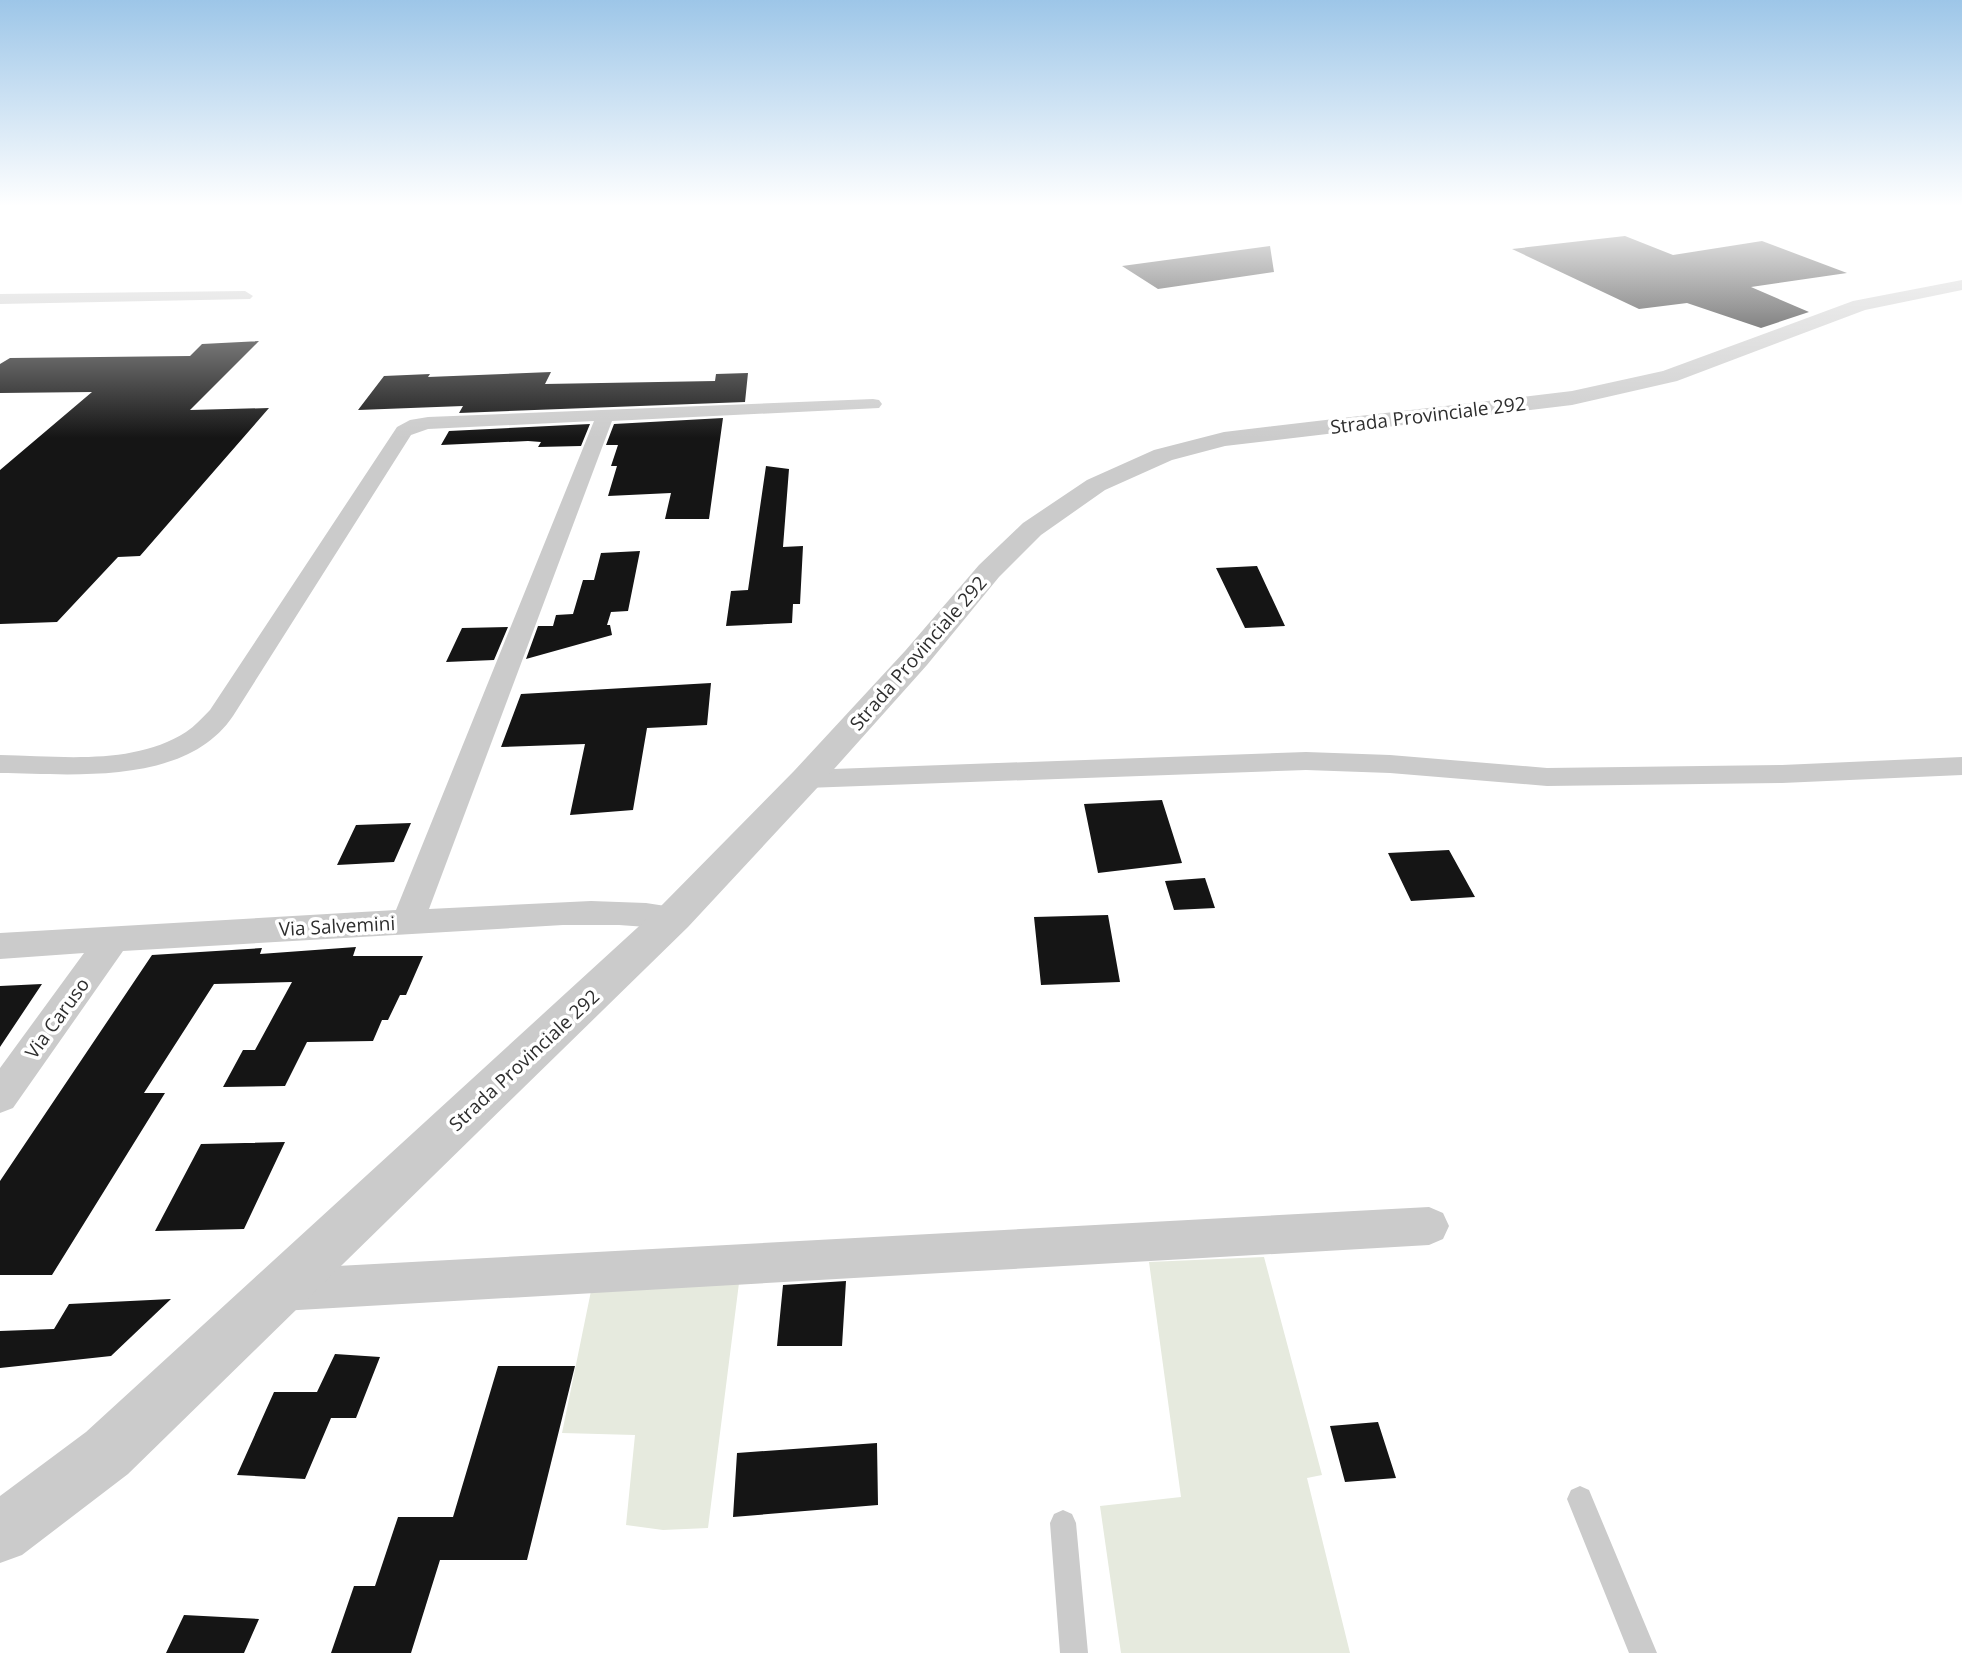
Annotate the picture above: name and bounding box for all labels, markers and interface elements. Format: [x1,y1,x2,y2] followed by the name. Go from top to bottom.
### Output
[1329,390,1527,440] street label: Strada Provinciale 292
[844,570,992,736] street label: Strada Provinciale 292
[278,910,396,942] street label: Via Salvemini
[19,972,95,1064] street label: Via Caruso
[443,983,605,1137] street label: Strada Provinciale 292

